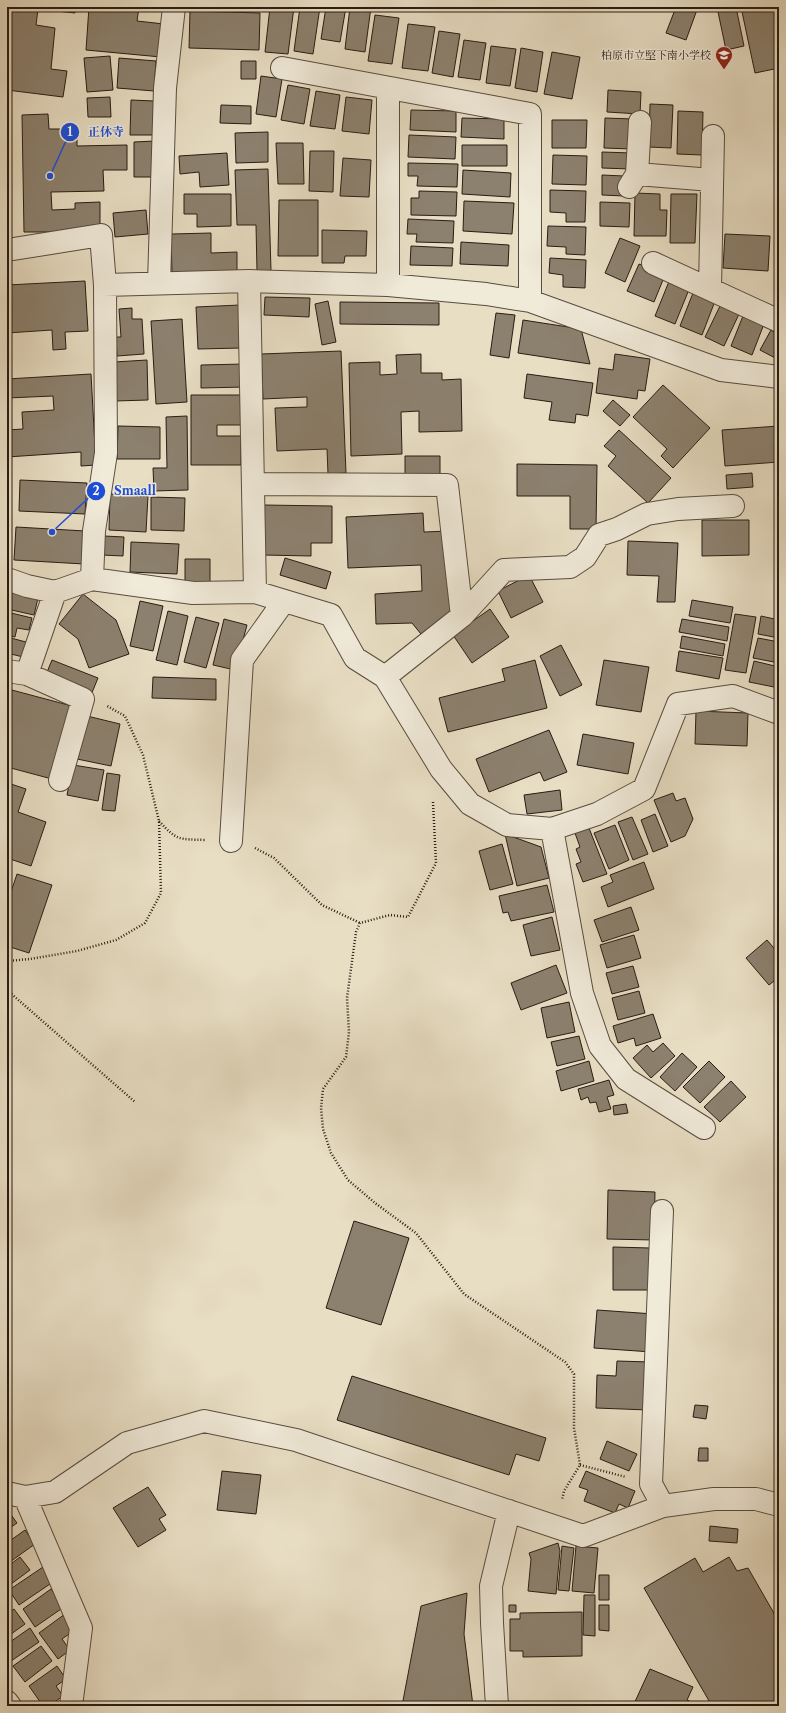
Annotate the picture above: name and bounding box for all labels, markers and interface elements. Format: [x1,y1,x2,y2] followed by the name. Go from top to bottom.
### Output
[714,45,734,70] school or university icon: 柏原市立堅下南小学校
[601,48,711,62] place label: 柏原市立堅下南小学校
[60,120,132,144] callout: 正休寺
[67,124,73,139] text: 1
[88,124,124,139] text: 正休寺
[86,479,164,503] callout: Smaall
[92,483,100,498] text: 2
[114,483,156,498] text: Smaall

